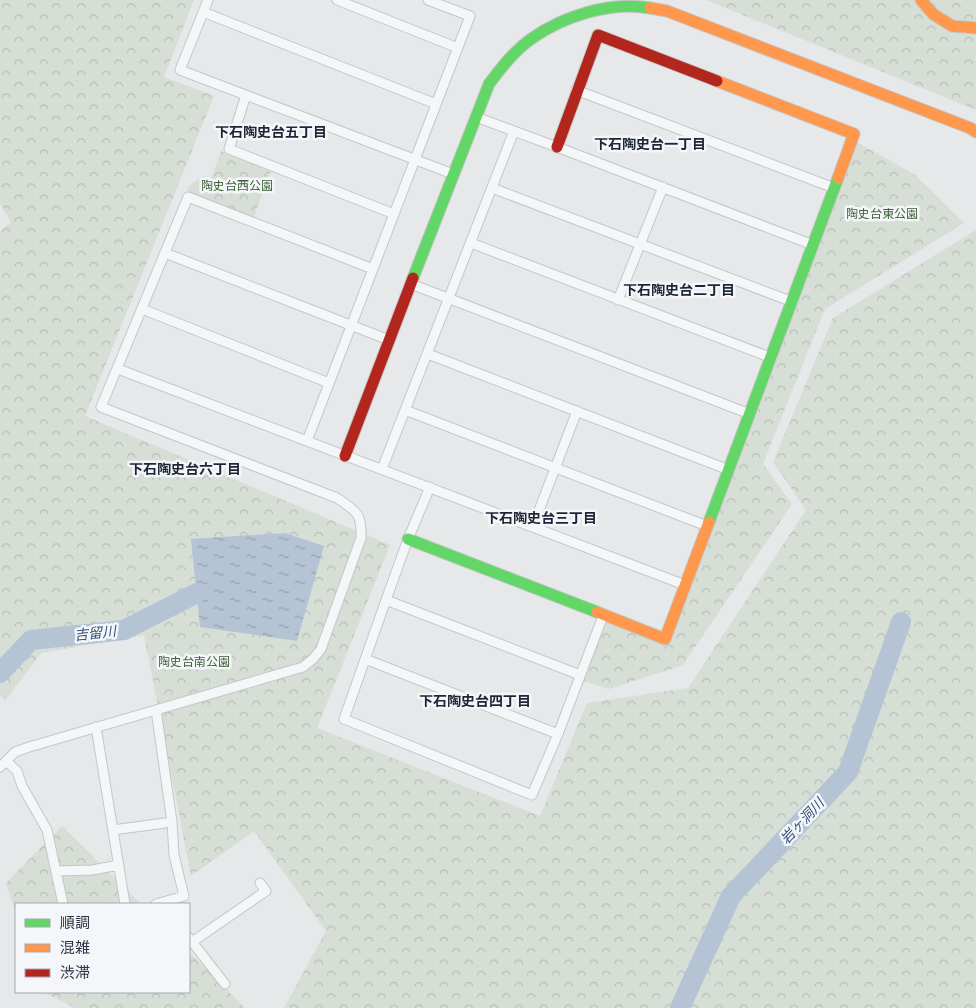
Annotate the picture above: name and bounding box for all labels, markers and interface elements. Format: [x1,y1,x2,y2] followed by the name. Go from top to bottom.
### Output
[215,124,327,141] district label: 下石陶史台五丁目
[594,136,706,153] district label: 下石陶史台一丁目
[201,179,273,193] park label: 陶史台西公園
[846,207,918,221] park label: 陶史台東公園
[623,282,735,299] district label: 下石陶史台二丁目
[129,461,241,478] district label: 下石陶史台六丁目
[485,510,597,527] district label: 下石陶史台三丁目
[73,623,119,644] water label: 吉留川
[158,655,230,669] park label: 陶史台南公園
[419,693,531,710] district label: 下石陶史台四丁目
[777,794,829,848] water label: 岩ヶ洞川
[15,903,190,993] legend
[60,914,90,932] text: 順調
[60,939,90,957] text: 混雑
[60,964,90,982] text: 渋滞

